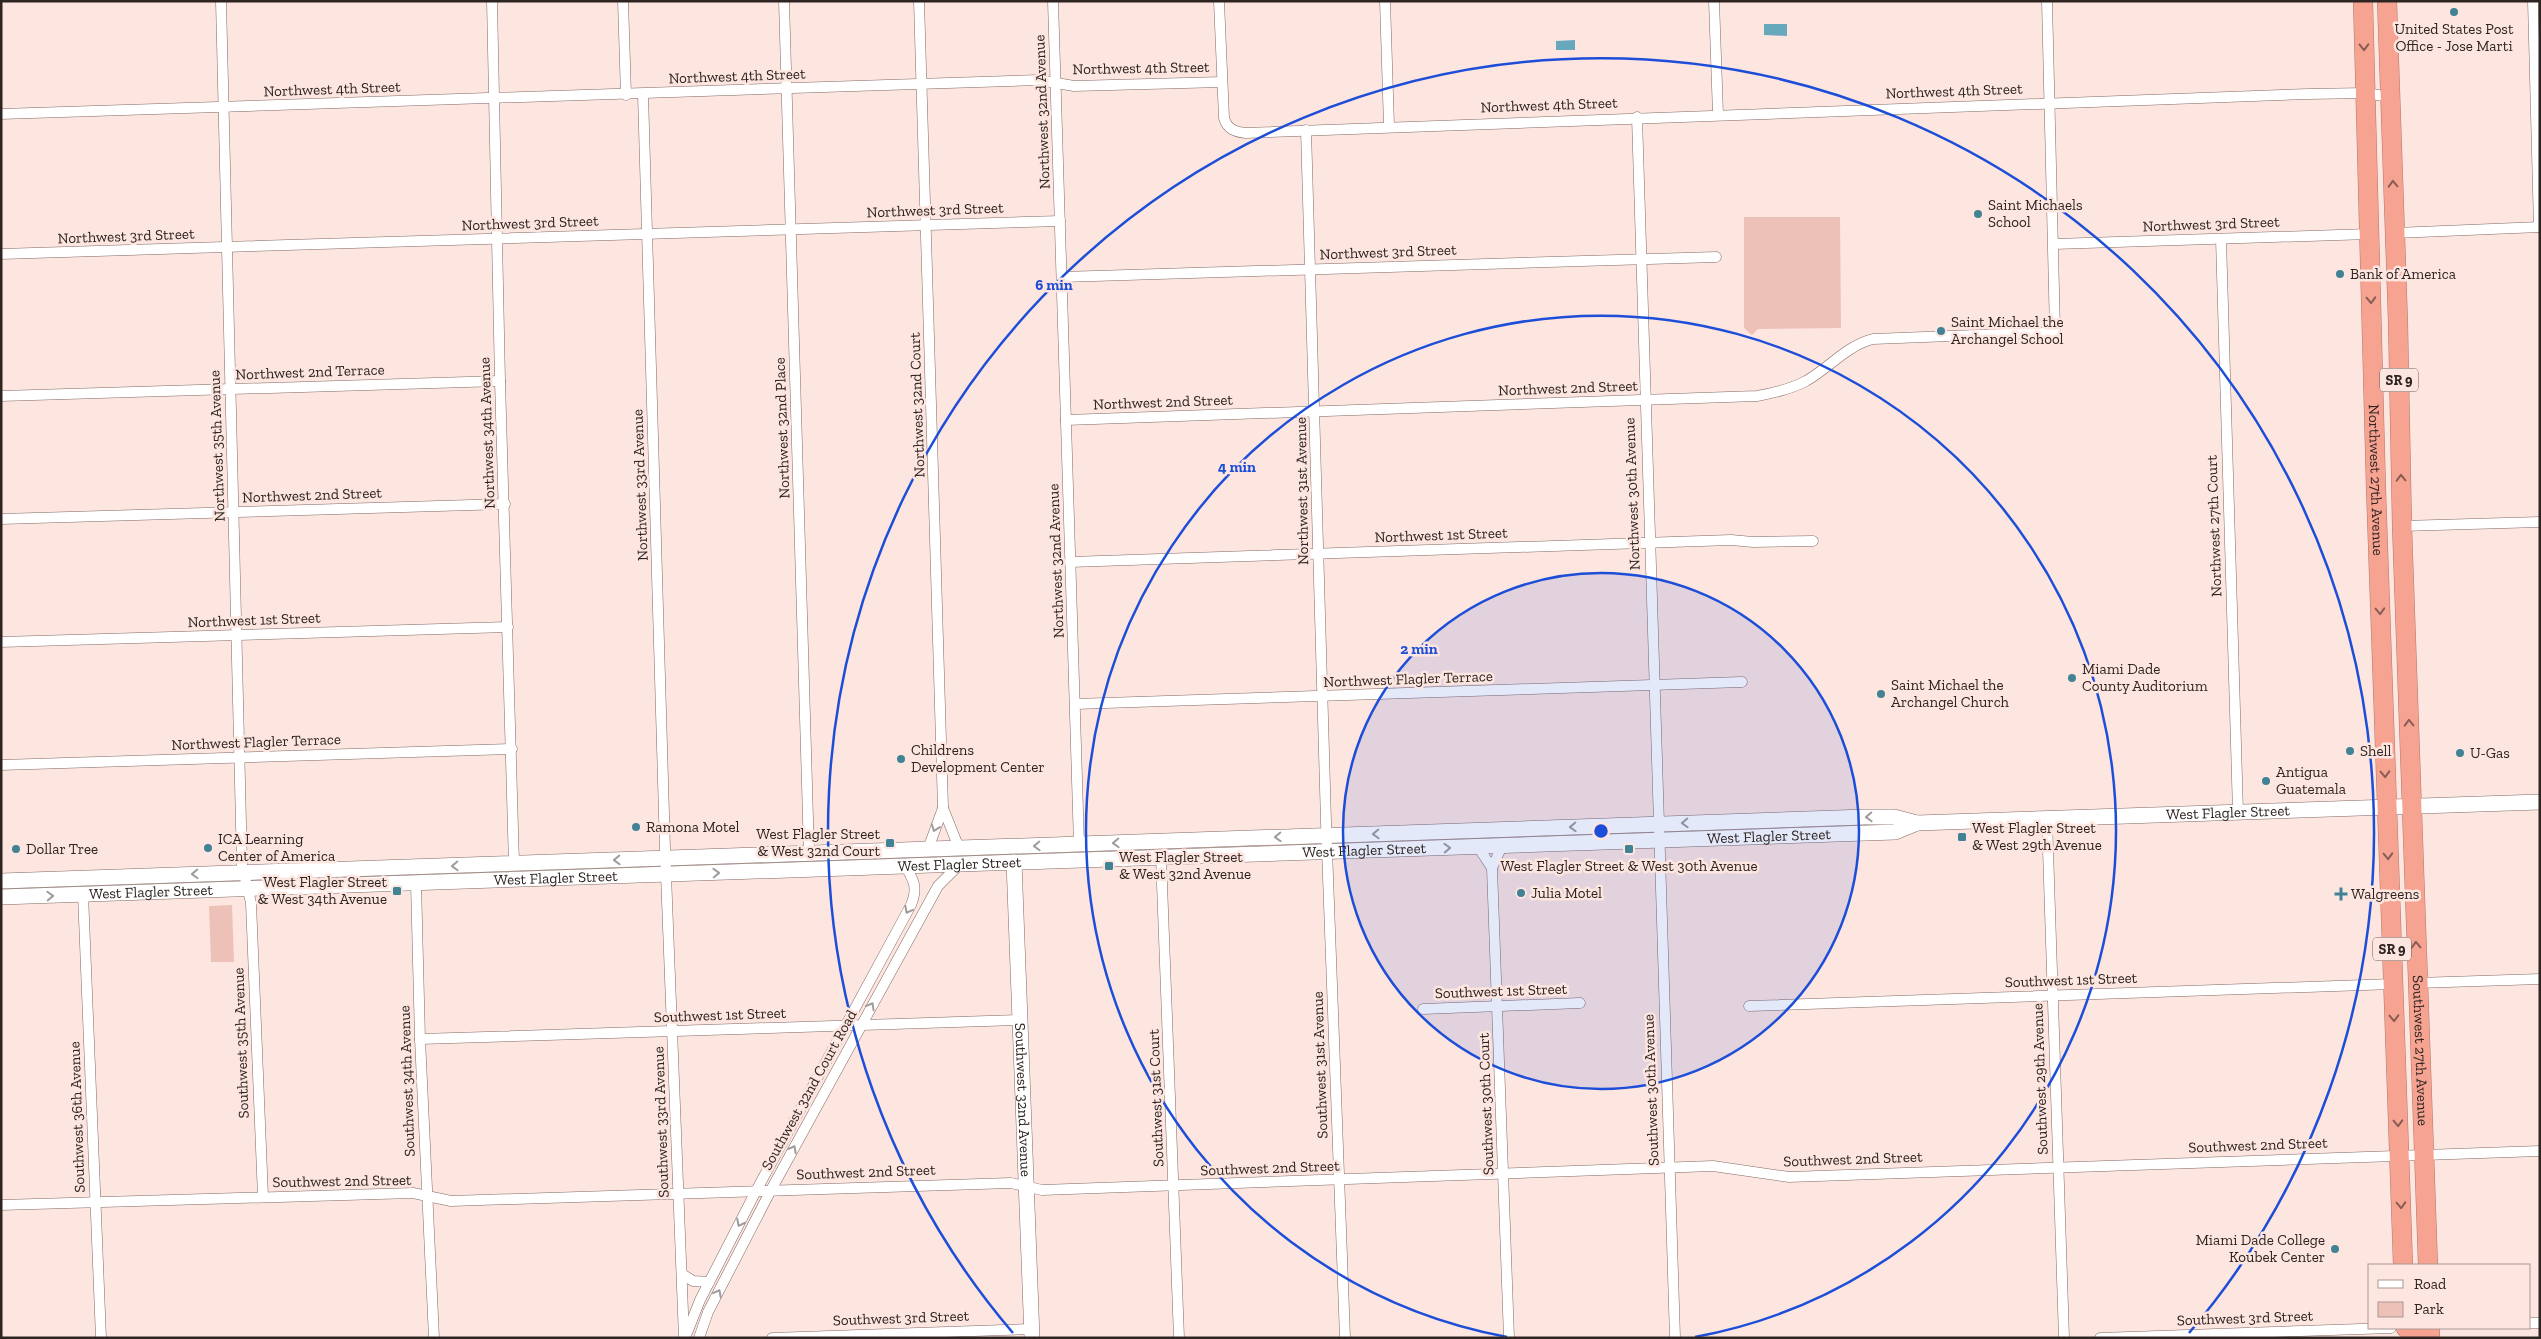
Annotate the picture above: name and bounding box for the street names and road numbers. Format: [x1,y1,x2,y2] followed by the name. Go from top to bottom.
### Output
[1030,34,1054,190] street label: Northwest 32nd Avenue
[1072,58,1210,78] street label: Northwest 4th Street
[668,65,806,87] street label: Northwest 4th Street
[263,78,401,100] street label: Northwest 4th Street
[1885,80,2023,102] street label: Northwest 4th Street
[1480,94,1618,116] street label: Northwest 4th Street
[866,199,1004,221] street label: Northwest 3rd Street
[461,212,599,234] street label: Northwest 3rd Street
[2142,213,2280,235] street label: Northwest 3rd Street
[57,225,195,247] street label: Northwest 3rd Street
[1319,241,1457,263] street label: Northwest 3rd Street
[905,332,929,478] street label: Northwest 32nd Court
[475,357,499,509] street label: Northwest 34th Avenue
[771,357,793,499] street label: Northwest 32nd Place
[235,360,385,384] street label: Northwest 2nd Terrace
[2380,368,2418,392] road number: SR 9
[205,370,229,522] street label: Northwest 35th Avenue
[1498,377,1639,399] street label: Northwest 2nd Street
[1093,391,1234,413] street label: Northwest 2nd Street
[2365,404,2387,556] street label: Northwest 27th Avenue
[628,409,652,561] street label: Northwest 33rd Avenue
[1292,417,1312,565] street label: Northwest 31st Avenue
[1620,417,1644,571] street label: Northwest 30th Avenue
[2203,454,2225,597] street label: Northwest 27th Court
[1044,483,1068,639] street label: Northwest 32nd Avenue
[242,484,383,506] street label: Northwest 2nd Street
[1374,524,1508,546] street label: Northwest 1st Street
[187,609,321,631] street label: Northwest 1st Street
[1323,667,1493,691] street label: Northwest Flagler Terrace
[171,730,341,754] street label: Northwest Flagler Terrace
[2166,801,2291,824] street label: West Flagler Street
[1707,825,1832,847] street label: West Flagler Street
[1302,839,1427,861] street label: West Flagler Street
[897,853,1022,875] street label: West Flagler Street
[493,867,618,889] street label: West Flagler Street
[89,881,214,903] street label: West Flagler Street
[2373,938,2411,961] road number: SR 9
[229,967,253,1119] street label: Southwest 35th Avenue
[2004,969,2138,991] street label: Southwest 1st Street
[2409,975,2432,1126] street label: Southwest 27th Avenue
[1434,980,1568,1002] street label: Southwest 1st Street
[1308,991,1332,1139] street label: Southwest 31st Avenue
[2028,1003,2052,1155] street label: Southwest 29th Avenue
[653,1004,787,1026] street label: Southwest 1st Street
[395,1005,419,1157] street label: Southwest 34th Avenue
[757,1006,861,1173] street label: Southwest 32nd Court Road
[1639,1014,1663,1166] street label: Southwest 30th Avenue
[1011,1022,1035,1177] street label: Southwest 32nd Avenue
[1145,1028,1167,1167] street label: Southwest 31st Court
[1475,1032,1497,1176] street label: Southwest 30th Court
[65,1041,89,1193] street label: Southwest 36th Avenue
[649,1046,673,1198] street label: Southwest 33rd Avenue
[2188,1134,2328,1156] street label: Southwest 2nd Street
[1783,1148,1923,1170] street label: Southwest 2nd Street
[1200,1157,1340,1179] street label: Southwest 2nd Street
[796,1161,936,1183] street label: Southwest 2nd Street
[272,1171,412,1191] street label: Southwest 2nd Street
[832,1307,970,1329] street label: Southwest 3rd Street
[2176,1307,2314,1329] street label: Southwest 3rd Street

